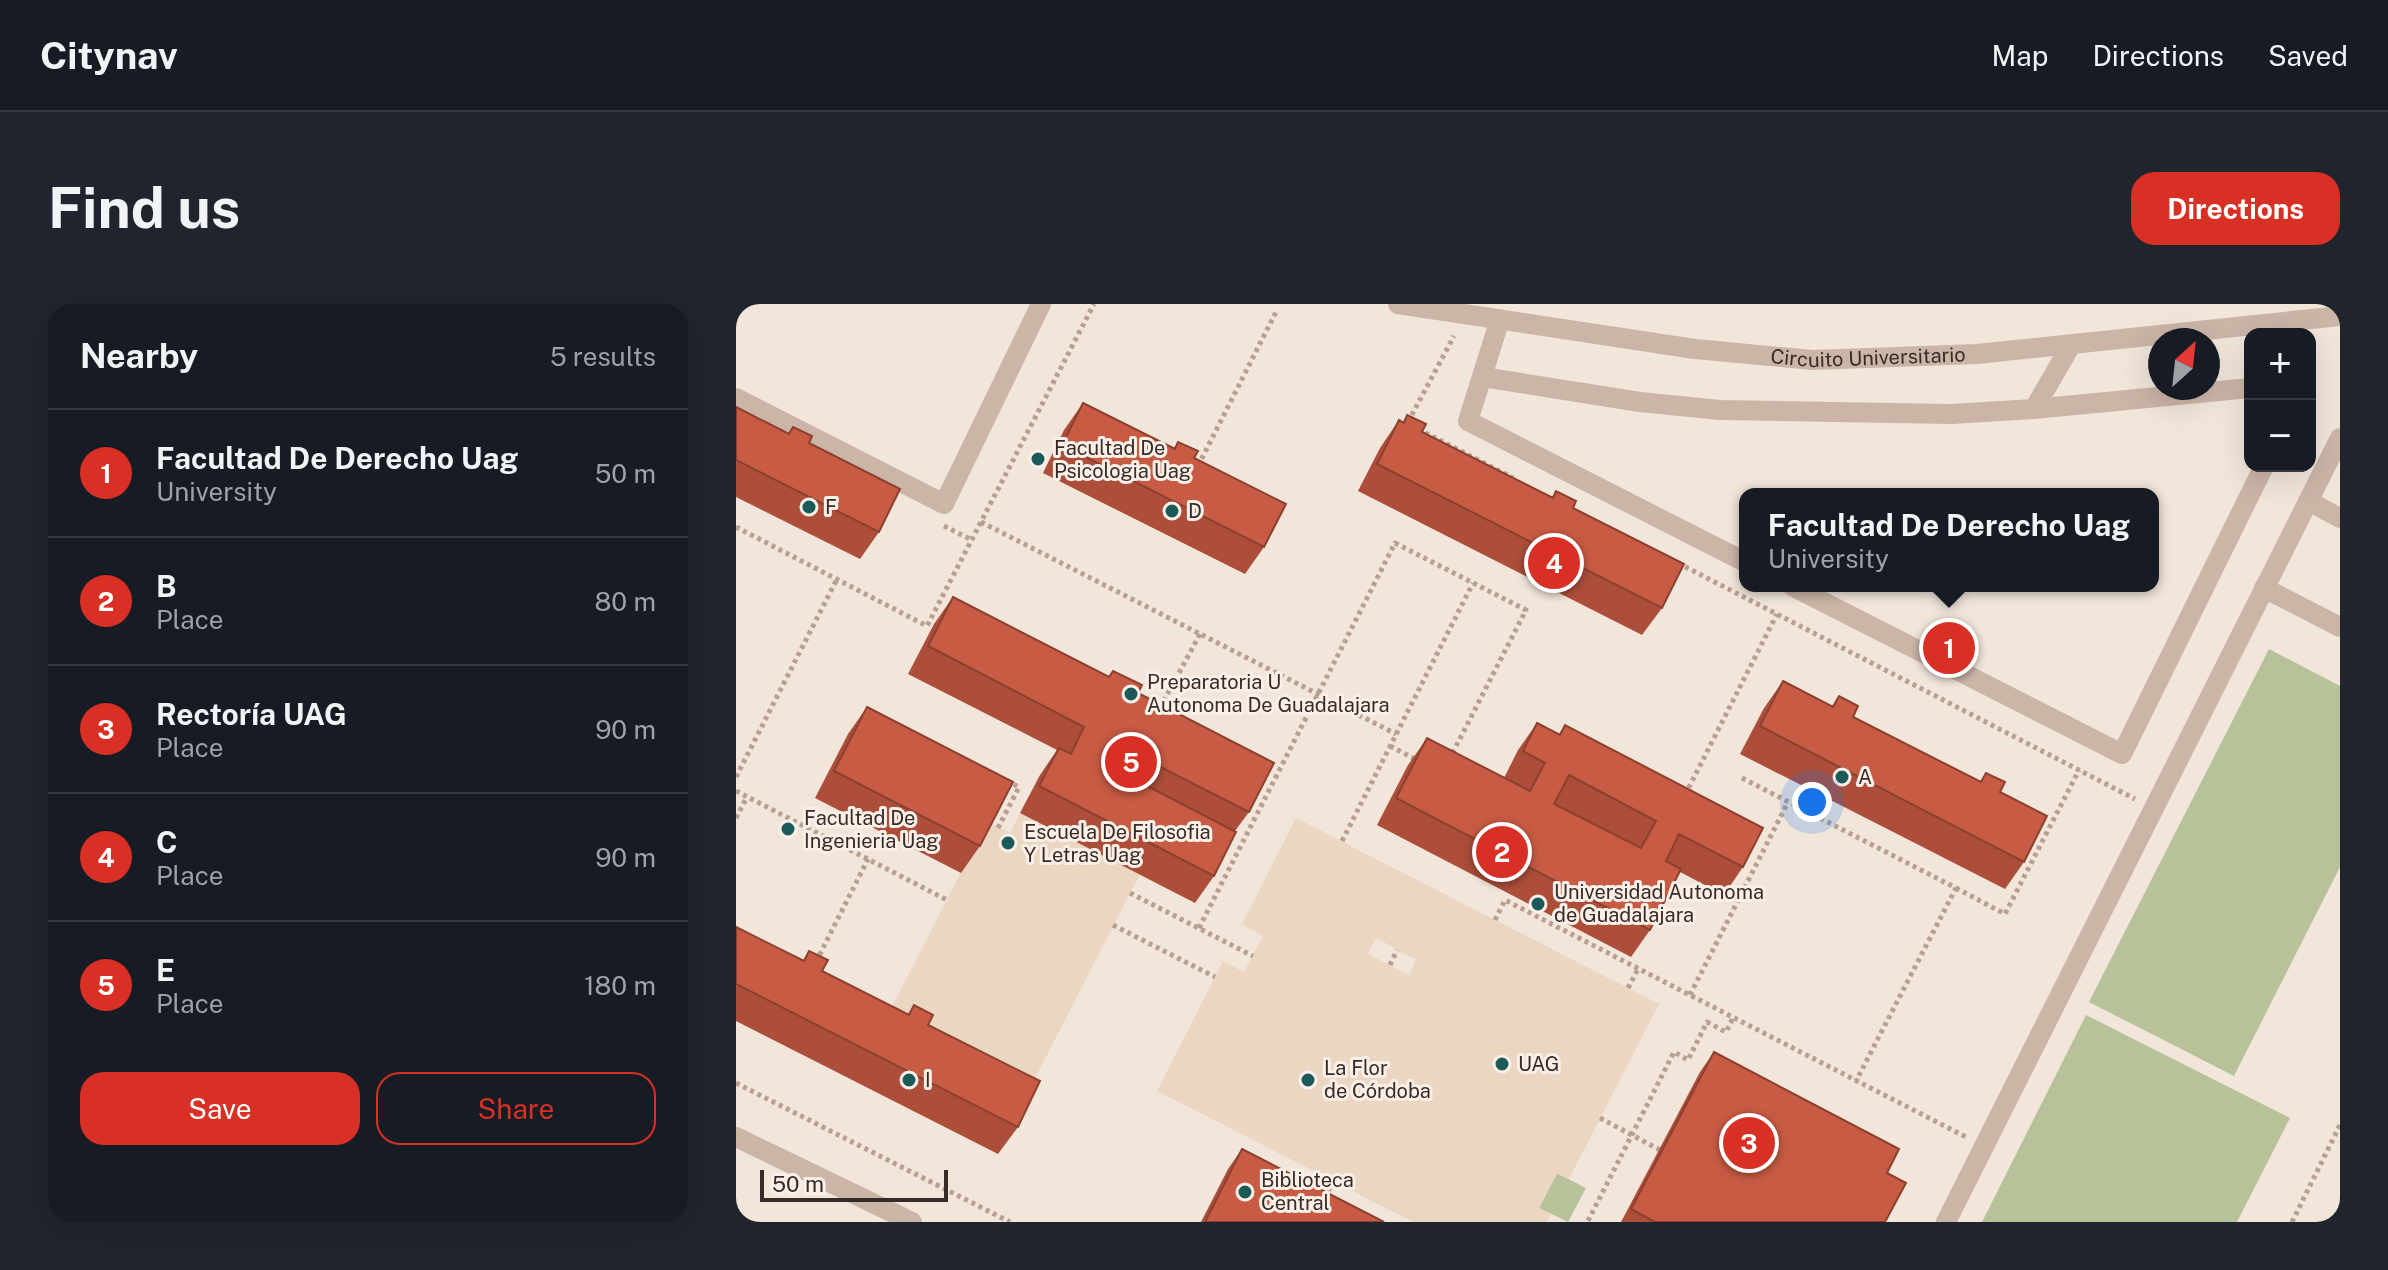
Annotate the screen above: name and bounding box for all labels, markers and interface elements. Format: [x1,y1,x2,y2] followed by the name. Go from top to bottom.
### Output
[40,33,178,78] text: Citynav
[1992,39,2048,72] text: Map
[2092,39,2224,72] text: Directions
[2268,39,2348,72] text: Saved
[2131,172,2340,245] button: Directions
[48,175,240,241] text: Find us
[2148,328,2220,400] north arrow
[2244,328,2316,472] map controls
[2244,328,2316,400] button: +
[80,336,198,376] text: Nearby
[550,341,656,372] text: 5 results
[1770,342,1966,372] street label: Circuito Universitario
[2244,400,2316,472] button: −
[1054,436,1191,483] place label: Facultad De Psicologia Uag
[156,440,518,476] text: Facultad De Derecho Uag
[1029,450,1047,468] marker: Facultad De Psicologia Uag
[100,458,112,489] text: 1
[595,458,656,489] text: 50 m
[156,476,277,507] text: University
[1739,488,2159,592] popup
[825,495,837,519] place label: F
[800,498,818,516] marker: F
[1188,499,1202,523] place label: D
[1163,502,1181,520] marker: D
[1768,507,2130,543] text: Facultad De Derecho Uag
[1528,533,1580,593] pin: 4
[1768,543,1889,574] text: University
[156,568,177,604] text: B
[98,586,114,617] text: 2
[595,586,656,617] text: 80 m
[156,604,223,635] text: Place
[1923,618,1975,678] pin: 1
[1147,670,1390,717] place label: Preparatoria U Autonoma De Guadalajara
[1122,685,1140,703] marker: Preparatoria U Autonoma De Guadalajara
[156,696,347,732] text: Rectoría UAG
[97,714,115,745] text: 3
[595,714,656,745] text: 90 m
[156,732,223,763] text: Place
[1105,732,1157,792] pin: 5
[1858,765,1872,789] place label: A
[1833,768,1851,786] marker: A
[1792,782,1832,822] your location
[804,806,939,853] place label: Facultad De Ingenieria Uag
[779,820,797,838] marker: Facultad De Ingenieria Uag
[1024,820,1211,867] place label: Escuela De Filosofia Y Letras Uag
[1476,822,1528,882] pin: 2
[156,824,178,860] text: C
[999,834,1017,852] marker: Escuela De Filosofia Y Letras Uag
[97,842,115,873] text: 4
[595,842,656,873] text: 90 m
[156,860,223,891] text: Place
[1554,880,1764,927] place label: Universidad Autonoma de Guadalajara
[1529,895,1547,913] marker: Universidad Autonoma de Guadalajara
[156,952,175,988] text: E
[97,970,115,1001] text: 5
[584,970,656,1001] text: 180 m
[156,988,223,1019] text: Place
[1518,1052,1559,1076] place label: UAG
[1493,1055,1511,1073] marker: UAG
[1324,1056,1431,1103] place label: La Flor de Córdoba
[925,1068,931,1092] place label: I
[900,1071,918,1089] marker: I
[1299,1071,1317,1089] marker: La Flor de Córdoba
[80,1072,360,1145] button: Save
[376,1072,656,1145] button: Share
[1723,1113,1775,1173] pin: 3
[760,1166,948,1202] scale bar
[1261,1168,1354,1215] place label: Biblioteca Central
[772,1171,824,1197] text: 50 m
[1236,1183,1254,1201] marker: Biblioteca Central

